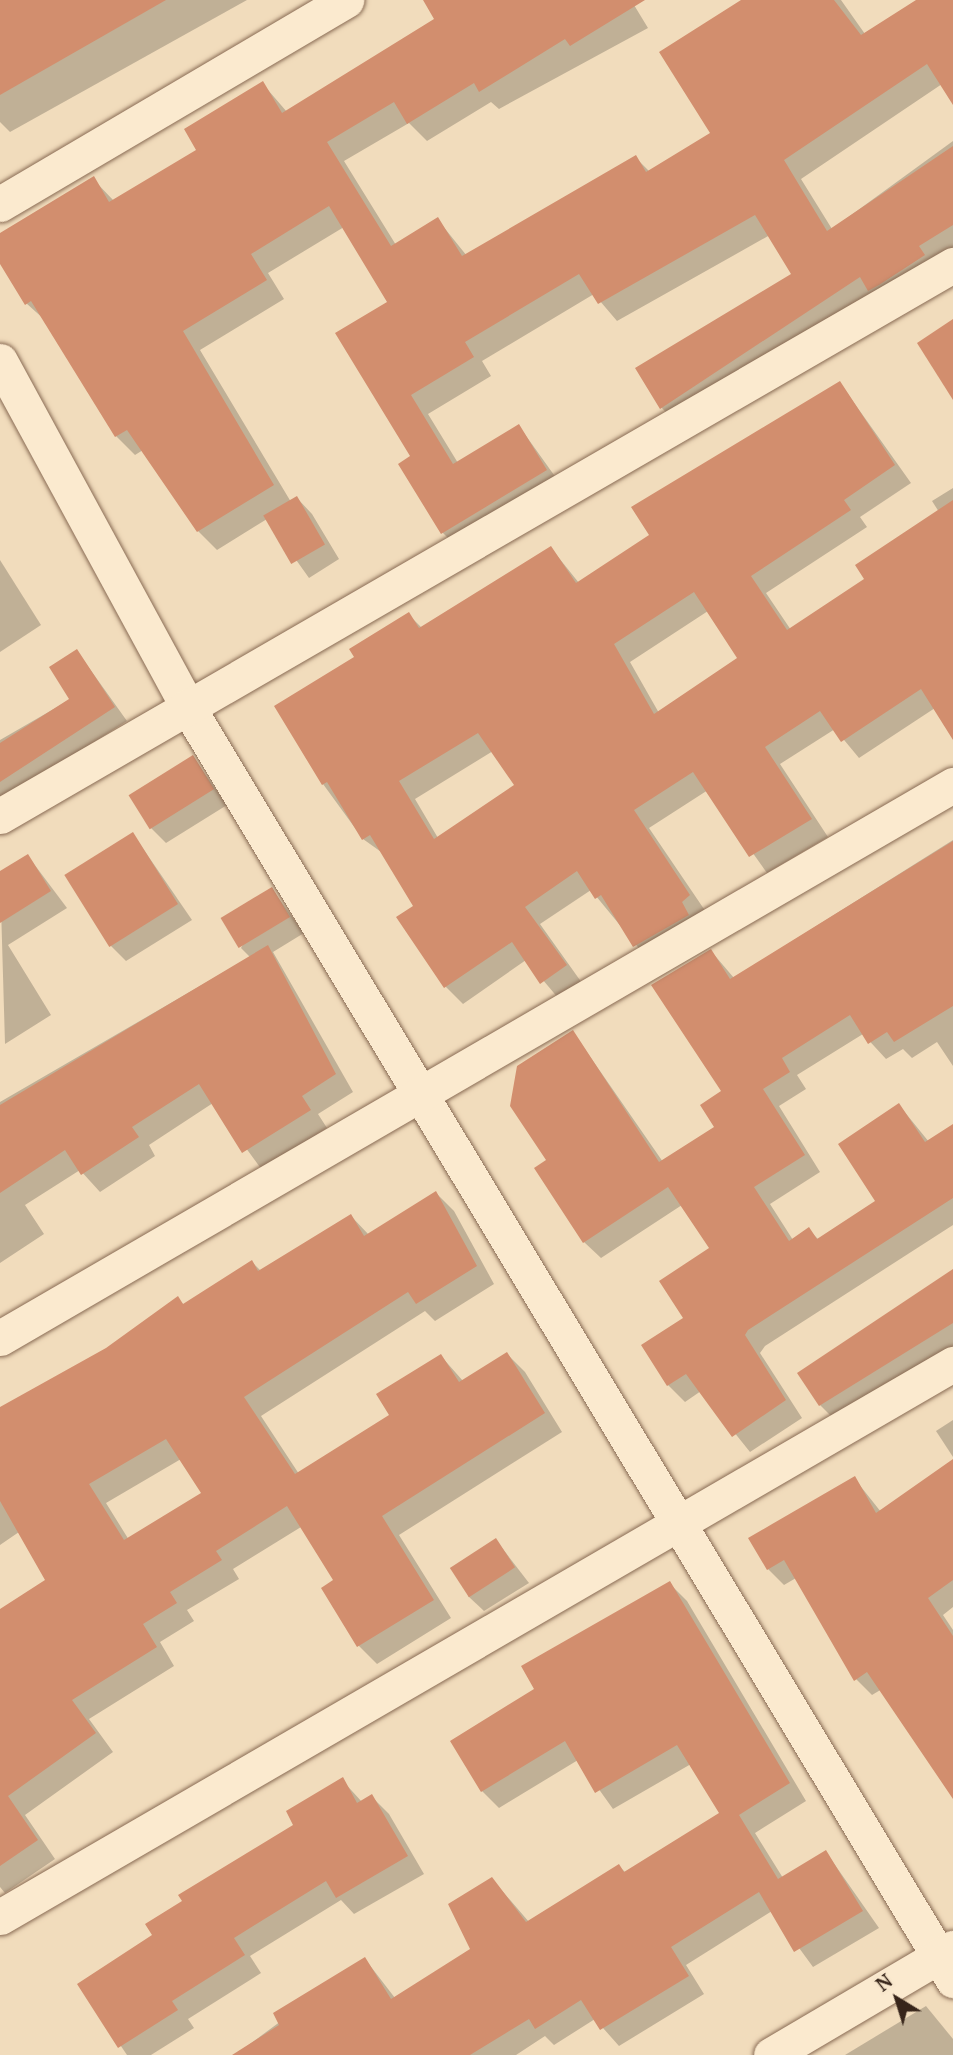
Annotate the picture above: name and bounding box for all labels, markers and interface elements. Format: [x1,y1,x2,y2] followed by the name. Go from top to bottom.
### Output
[862,1964,932,2034] north arrow
[870,1968,897,1996] text: N

